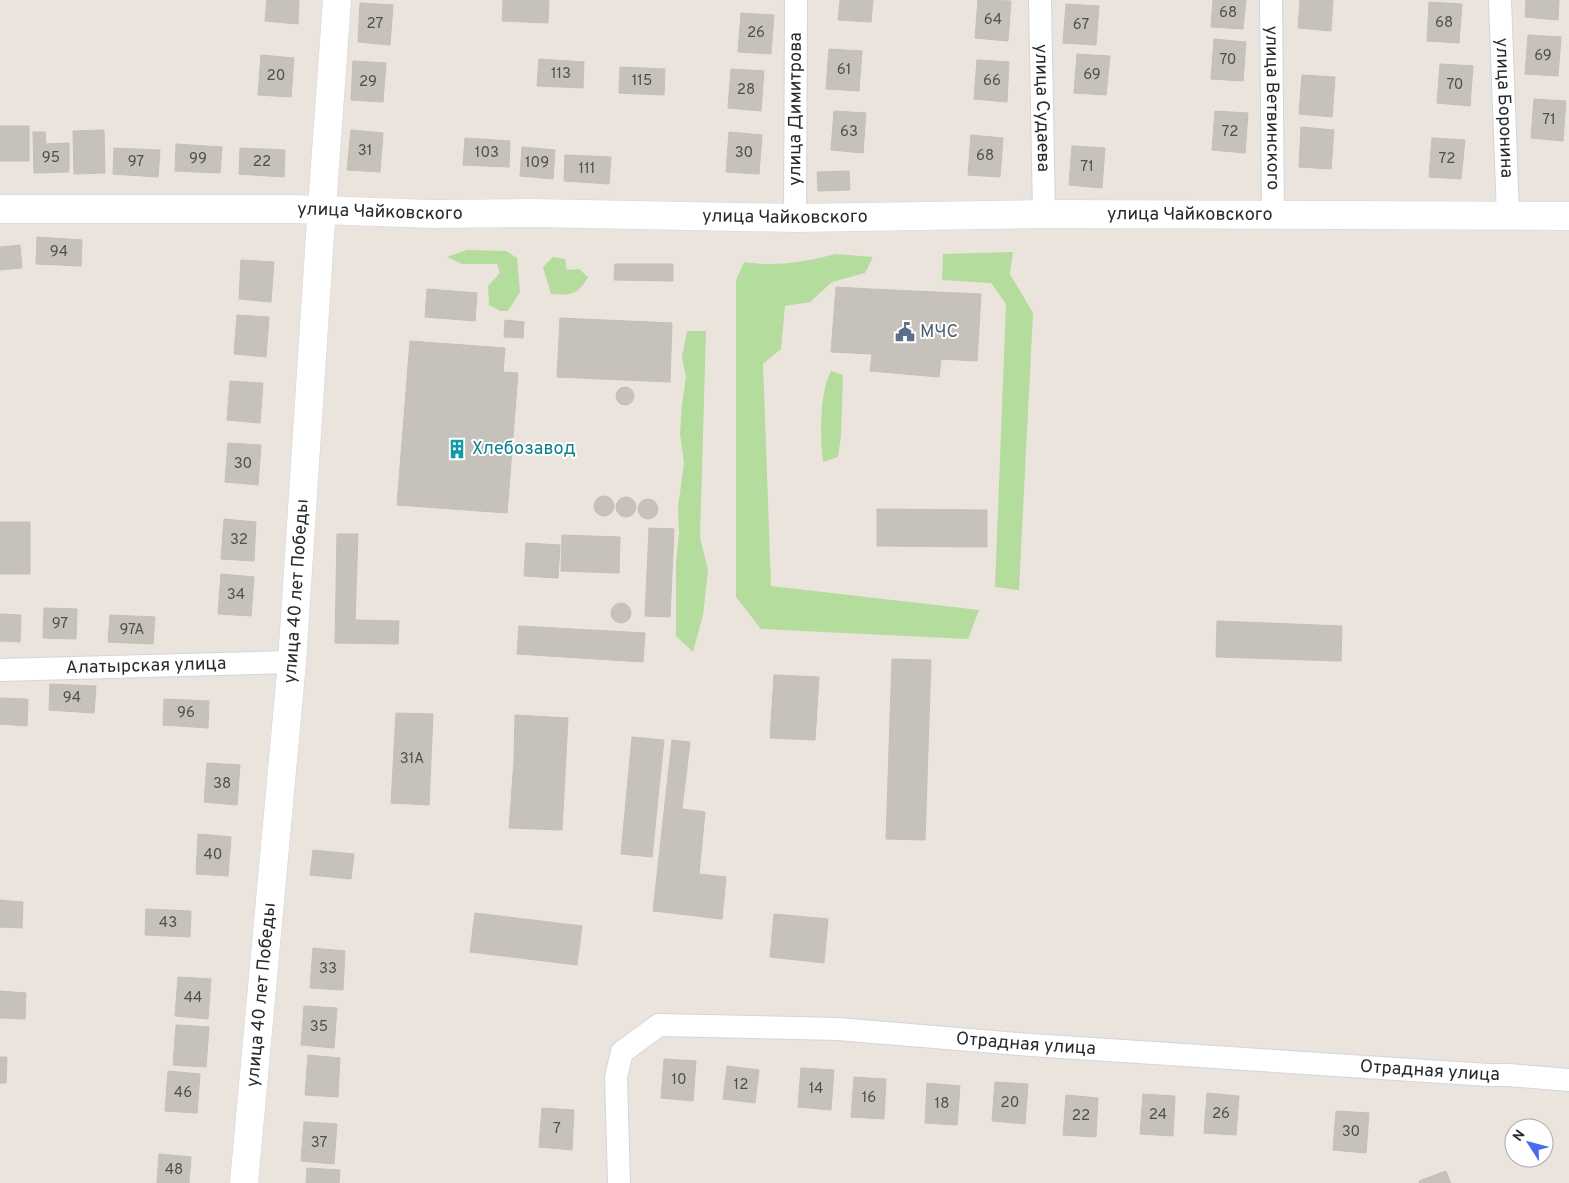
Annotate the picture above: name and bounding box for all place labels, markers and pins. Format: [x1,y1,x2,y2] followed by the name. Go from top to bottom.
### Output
[894,321,916,343] public building icon: МЧС
[920,321,958,344] place label: МЧС
[446,438,468,460] building icon: Хлебозавод
[472,438,576,461] place label: Хлебозавод

